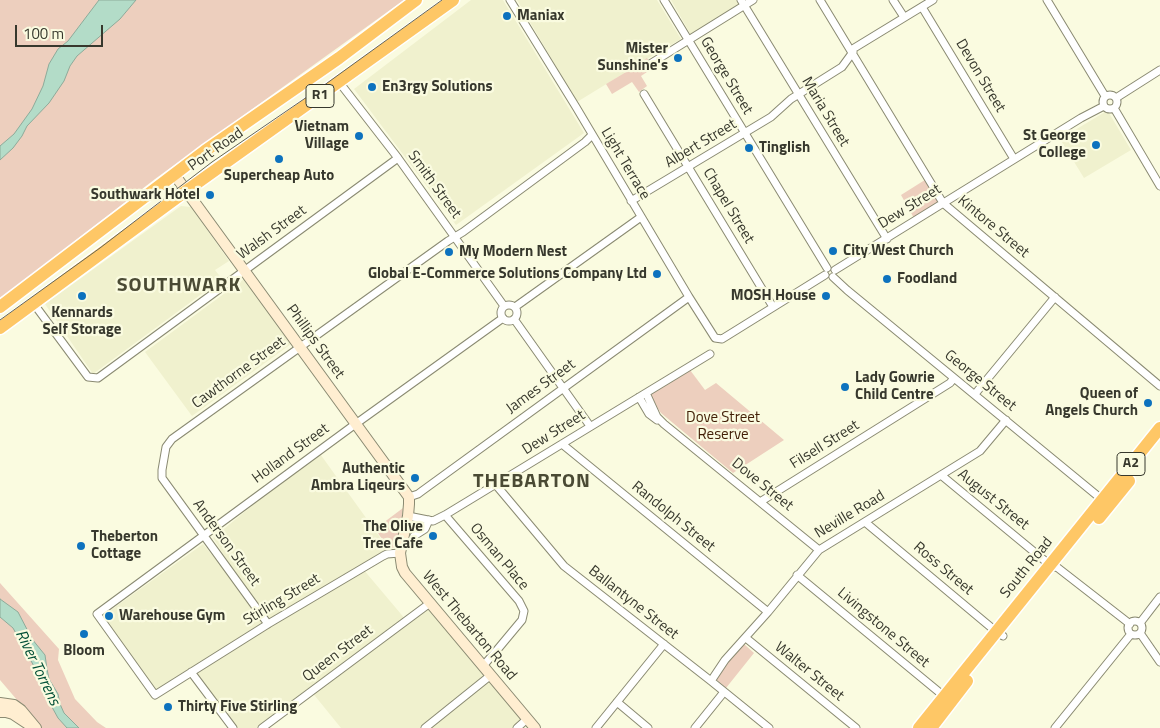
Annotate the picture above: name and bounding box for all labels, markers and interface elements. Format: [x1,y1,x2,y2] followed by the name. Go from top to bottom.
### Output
[517,7,564,25] place label: Maniax
[501,10,513,22] marker: Maniax
[18,15,105,47] scale bar
[23,22,64,45] text: 100 m
[696,34,756,118] street label: George Street
[951,36,1009,116] street label: Devon Street
[598,40,668,75] place label: Mister Sunshine's
[672,52,684,64] marker: Mister Sunshine's
[797,74,853,150] street label: Maria Street
[382,78,493,96] place label: En3rgy Solutions
[366,81,378,93] marker: En3rgy Solutions
[306,84,334,108] road number: R1
[662,116,740,172] street label: Albert Street
[294,118,349,153] place label: Vietnam Village
[185,125,247,175] street label: Port Road
[596,125,654,203] street label: Light Terrace
[1023,127,1086,162] place label: St George College
[353,130,365,142] marker: Vietnam Village
[759,139,810,157] place label: Tinglish
[1090,139,1102,151] marker: St George College
[743,142,755,154] marker: Tinglish
[403,148,465,222] street label: Smith Street
[273,153,285,165] marker: Supercheap Auto
[698,165,758,247] street label: Chapel Street
[224,167,334,185] place label: Supercheap Auto
[875,181,945,233] street label: Dew Street
[91,186,200,204] place label: Southwark Hotel
[204,189,216,201] marker: Southwark Hotel
[954,192,1032,262] street label: Kintore Street
[234,202,310,264] street label: Walsh Street
[843,242,954,260] place label: City West Church
[459,243,567,261] place label: My Modern Nest
[827,245,839,257] marker: City West Church
[443,246,455,258] marker: My Modern Nest
[368,265,647,283] place label: Global E-Commerce Solutions Company Ltd
[651,268,663,280] marker: Global E-Commerce Solutions Company Ltd
[897,270,957,288] place label: Foodland
[881,273,893,285] marker: Foodland
[116,274,242,298] district label: SOUTHWARK
[731,287,816,305] place label: MOSH House
[76,290,88,302] marker: Kennards Self Storage
[820,290,832,302] marker: MOSH House
[282,301,348,383] street label: Phillips Street
[43,304,121,339] place label: Kennards Self Storage
[189,333,289,413] street label: Cawthorne Street
[941,347,1019,415] street label: George Street
[503,356,579,418] street label: James Street
[855,369,935,404] place label: Lady Gowrie Child Centre
[839,381,851,393] marker: Lady Gowrie Child Centre
[1045,385,1138,420] place label: Queen of Angels Church
[1142,397,1154,409] marker: Queen of Angels Church
[519,407,589,459] street label: Dew Street
[686,409,760,444] park label: Dove Street Reserve
[787,417,863,473] street label: Filsell Street
[249,420,333,488] street label: Holland Street
[1117,452,1145,476] road number: A2
[728,455,796,515] street label: Dove Street
[311,460,405,495] place label: Authentic Ambra Liqeurs
[954,466,1032,534] street label: August Street
[472,470,592,494] district label: THEBARTON
[409,472,421,484] marker: Authentic Ambra Liqeurs
[628,478,718,556] street label: Randolph Street
[812,487,888,543] street label: Neville Road
[189,496,263,590] street label: Anderson Street
[363,518,423,553] place label: The Olive Tree Cafe
[466,520,532,594] street label: Osman Place
[91,528,158,563] place label: Theberton Cottage
[427,530,439,542] marker: The Olive Tree Cafe
[997,534,1057,602] street label: South Road
[909,539,977,599] street label: Ross Street
[75,540,87,552] marker: Theberton Cottage
[584,562,682,644] street label: Ballantyne Street
[418,568,520,684] street label: West Thebarton Road
[240,570,324,630] street label: Stirling Street
[833,584,933,672] street label: Livingstone Street
[119,607,225,625] place label: Warehouse Gym
[103,610,115,622] marker: Warehouse Gym
[299,622,377,686] street label: Queen Street
[10,627,64,709] water label: River Torrens
[78,628,90,640] marker: Bloom
[771,639,847,705] street label: Walter Street
[63,642,105,660] place label: Bloom
[178,698,297,716] place label: Thirty Five Stirling
[162,701,174,713] marker: Thirty Five Stirling

